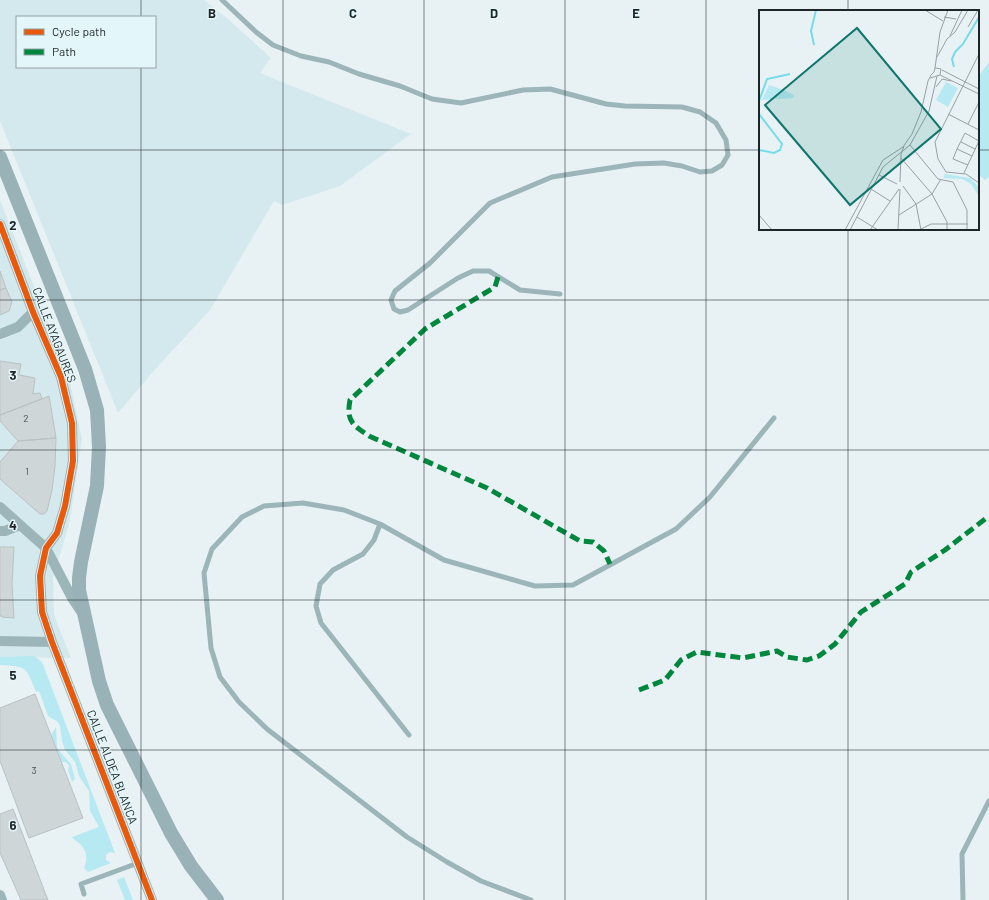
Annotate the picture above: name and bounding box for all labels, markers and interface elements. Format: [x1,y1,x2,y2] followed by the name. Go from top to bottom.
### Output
[208,5,216,21] text: B
[349,5,357,21] text: C
[490,5,498,21] text: D
[632,5,640,21] text: E
[759,10,979,230] inset map
[16,16,156,68] legend
[52,24,106,38] text: Cycle path
[52,44,76,58] text: Path
[9,217,17,233] text: 2
[30,285,80,384] street label: CALLE AYAGAURES
[9,367,17,383] text: 3
[23,412,29,424] house number: 2
[25,465,29,477] house number: 1
[9,517,17,533] text: 4
[9,667,17,683] text: 5
[85,708,141,826] street label: CALLE ALDEA BLANCA
[31,764,37,776] house number: 3
[10,817,17,833] text: 6

